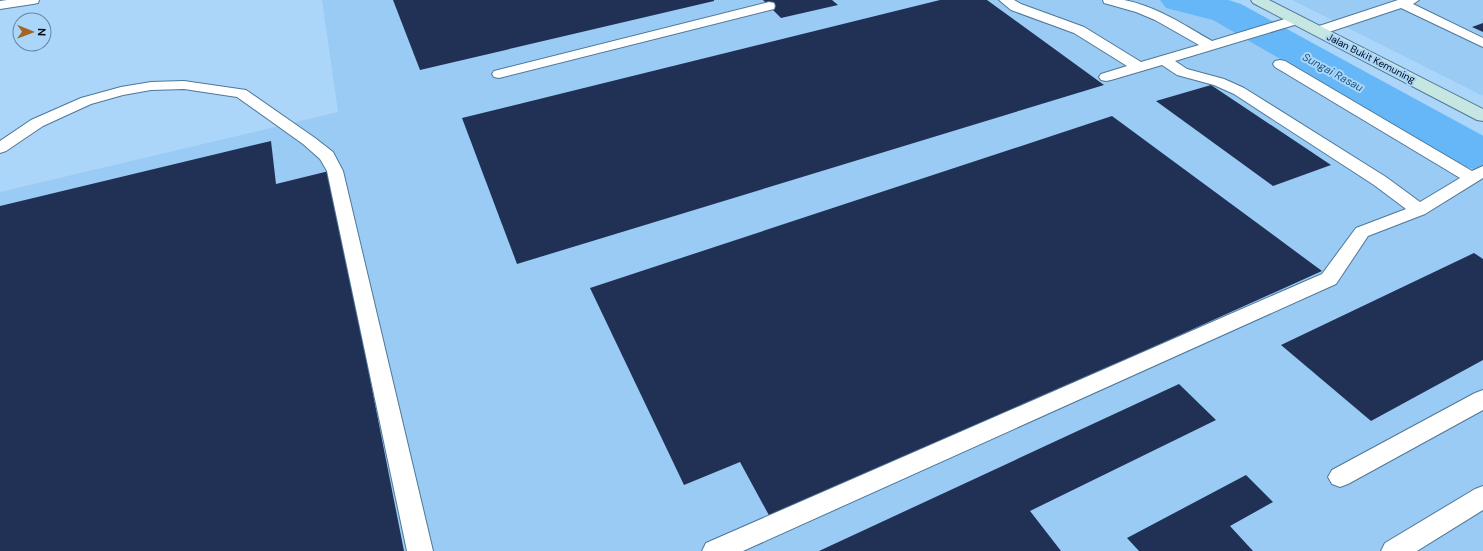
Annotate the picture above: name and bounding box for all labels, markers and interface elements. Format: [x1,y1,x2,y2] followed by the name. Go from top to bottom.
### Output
[12,12,52,52] north arrow
[35,28,49,36] text: N
[1325,30,1418,86] street label: Jalan Bukit Kemuning
[1300,50,1367,95] water label: Sungai Rasau

